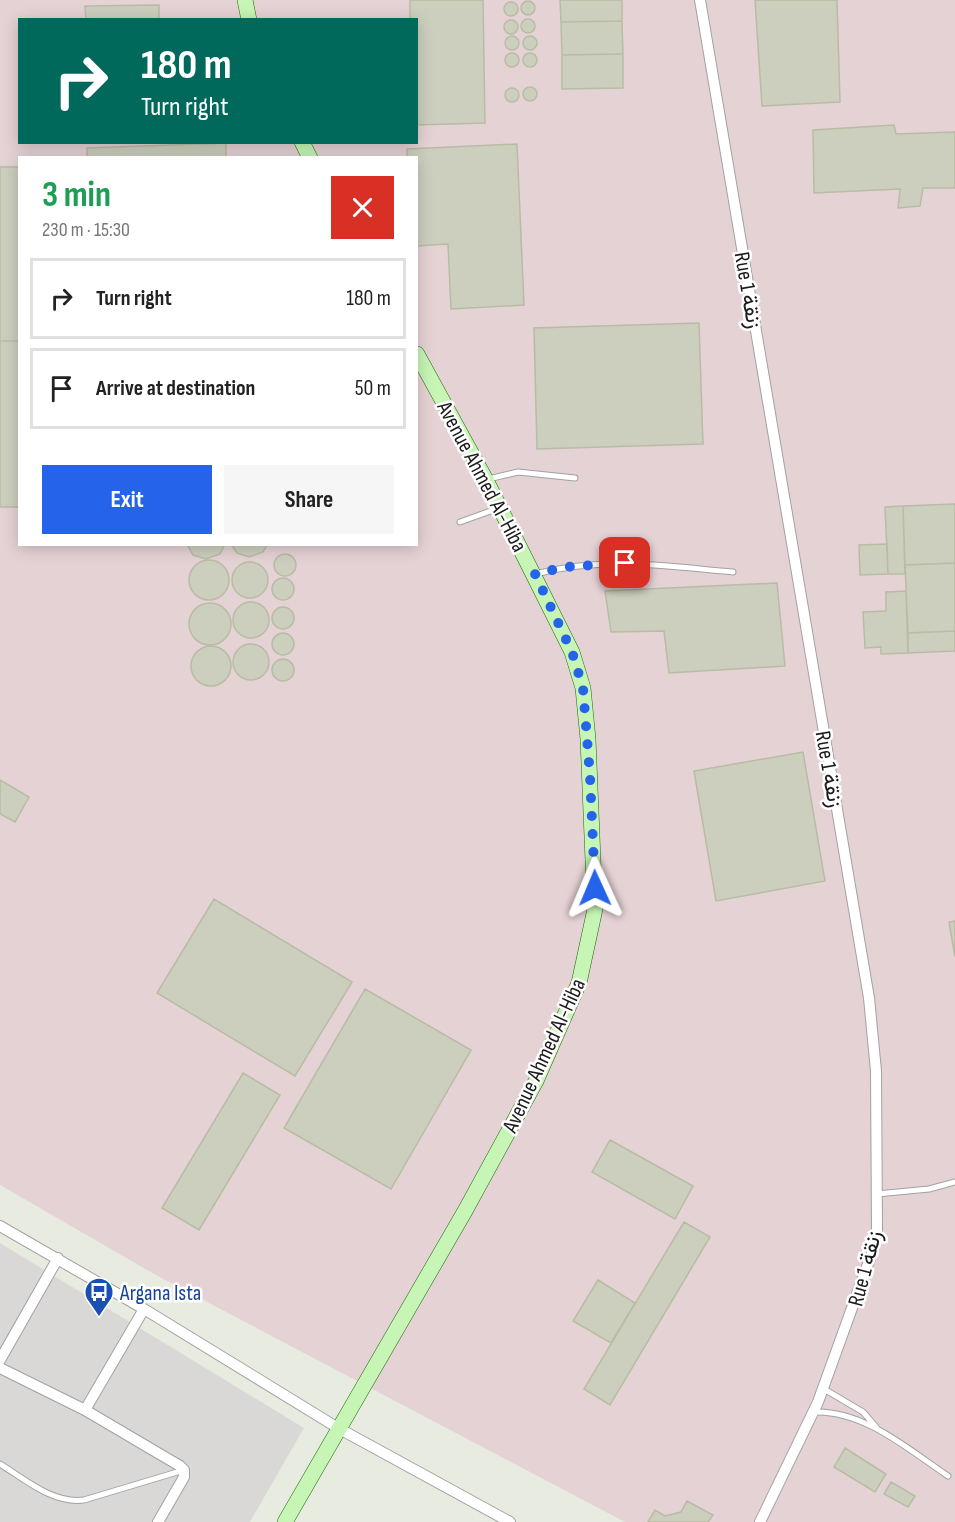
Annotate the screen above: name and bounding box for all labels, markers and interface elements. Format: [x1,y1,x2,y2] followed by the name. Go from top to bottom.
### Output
[141,40,232,91] text: 180 m
[42,42,120,120] icon: right
[141,91,228,123] text: Turn right
[42,174,111,217] text: 3 min
[331,176,394,239] button: close
[42,218,130,242] text: 230 m · 15:30
[727,250,768,331] street label: Rue 1 زنقة
[45,282,78,315] icon: right
[96,285,172,312] text: Turn right
[346,285,391,312] text: 180 m
[45,372,78,405] icon: arrive
[96,375,255,402] text: Arrive at destination
[355,375,391,402] text: 50 m
[430,396,533,557] street label: Avenue Ahmed Al-Hiba
[42,465,212,534] button: Exit
[224,465,394,534] button: Share
[599,537,650,588] pin
[608,546,641,579] icon: arrive
[808,729,849,810] street label: Rue 1 زنقة
[563,856,627,920] position arrow
[496,974,592,1138] street label: Avenue Ahmed Al-Hiba
[842,1227,889,1309] street label: Rue 1 زنقة
[83,1276,115,1318] bus stop icon: Argana Ista
[119,1280,201,1307] place label: Argana Ista

